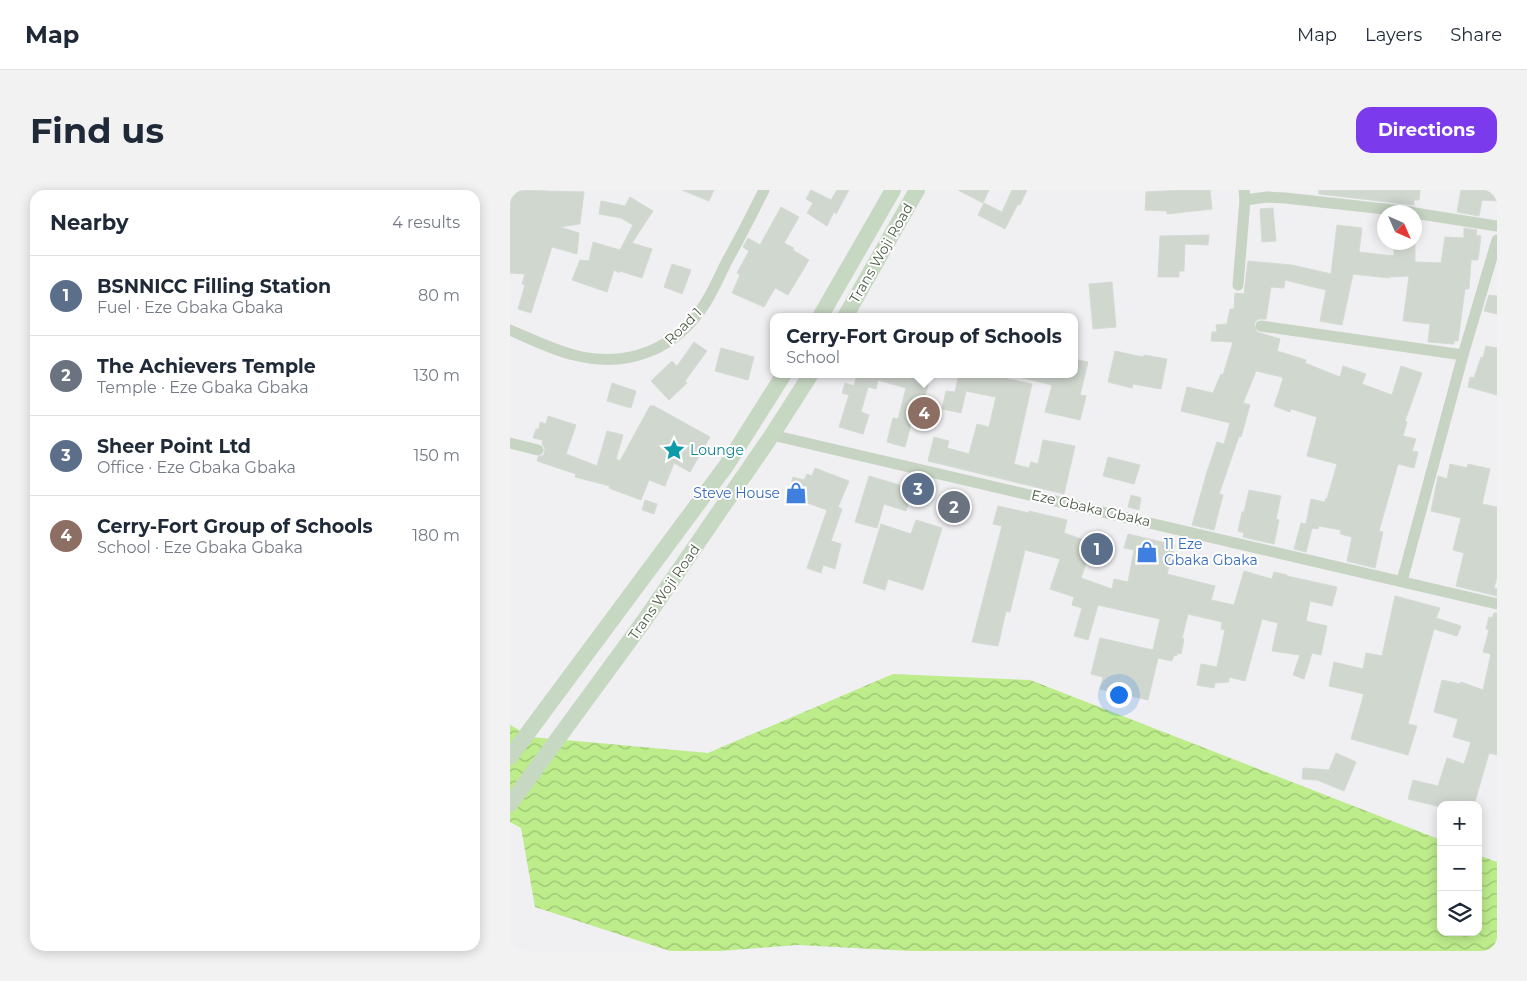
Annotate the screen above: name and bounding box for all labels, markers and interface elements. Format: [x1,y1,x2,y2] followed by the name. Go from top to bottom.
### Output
[25,20,79,49] text: Map
[1297,24,1337,46] text: Map
[1365,24,1422,46] text: Layers
[1450,24,1502,46] text: Share
[1356,107,1497,153] button: Directions
[30,109,164,152] text: Find us
[845,200,917,306] street label: Trans Woji Road
[1377,205,1422,250] north arrow
[50,210,129,235] text: Nearby
[392,213,460,232] text: 4 results
[97,275,331,298] text: BSNNICC Filling Station
[63,286,69,305] text: 1
[418,286,460,305] text: 80 m
[97,298,284,317] text: Fuel · Eze Gbaka Gbaka
[661,304,705,348] street label: Road 1
[770,313,1078,378] popup
[786,325,1062,348] text: Cerry-Fort Group of Schools
[786,348,840,367] text: School
[97,355,316,378] text: The Achievers Temple
[61,366,71,385] text: 2
[413,366,460,385] text: 130 m
[97,378,309,397] text: Temple · Eze Gbaka Gbaka
[908,394,940,432] pin: 4
[97,435,251,458] text: Sheer Point Ltd
[661,437,687,463] place icon: Lounge
[690,441,744,459] place label: Lounge
[61,446,71,465] text: 3
[413,446,460,465] text: 150 m
[97,458,296,477] text: Office · Eze Gbaka Gbaka
[902,470,934,508] pin: 3
[783,480,809,506] shop icon: Steve House
[693,484,780,502] place label: Steve House
[1030,485,1152,531] street label: Eze Gbaka Gbaka
[938,488,970,526] pin: 2
[97,515,373,538] text: Cerry-Fort Group of Schools
[60,526,72,545] text: 4
[412,526,460,545] text: 180 m
[1081,530,1113,568] pin: 1
[1164,535,1258,569] place label: 11 Eze Gbaka Gbaka
[97,538,303,557] text: School · Eze Gbaka Gbaka
[1134,539,1160,565] shop icon: 11 Eze Gbaka Gbaka
[624,541,704,643] street label: Trans Woji Road
[1106,682,1132,708] your location
[1437,801,1482,936] map controls
[1437,801,1482,846] button: +
[1437,846,1482,891] button: −
[1437,891,1482,936] button: layers

